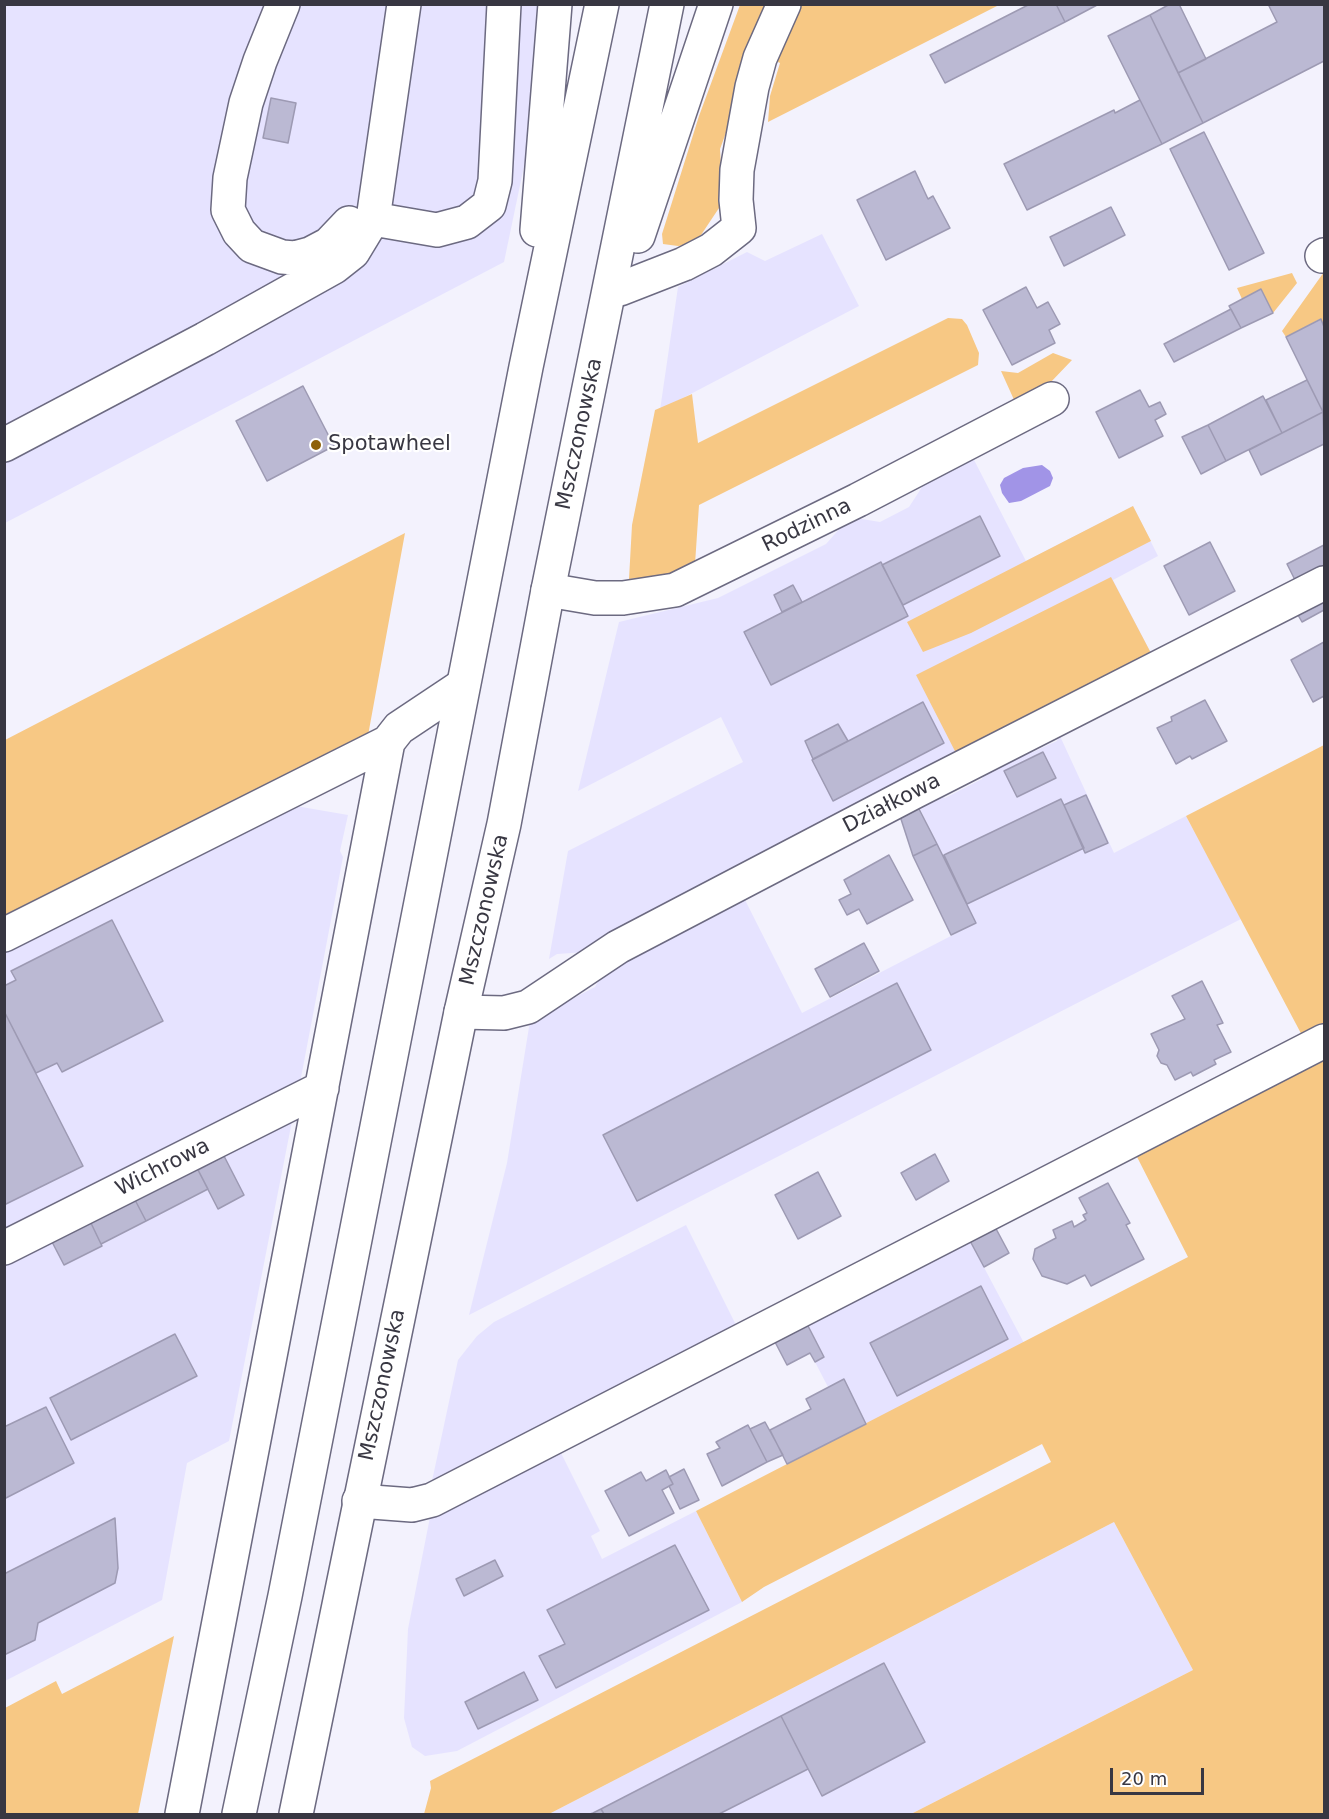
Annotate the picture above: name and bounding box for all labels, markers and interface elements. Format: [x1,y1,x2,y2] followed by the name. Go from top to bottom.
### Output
[552,356,608,512] street label: Mszczonowska
[328,432,451,458] place label: Spotawheel
[309,438,323,452] marker: Spotawheel
[758,494,856,558] street label: Rodzinna
[839,769,945,839] street label: Działkowa
[455,832,515,988] street label: Mszczonowska
[112,1134,214,1202] street label: Wichrowa
[355,1307,411,1463] street label: Mszczonowska
[1113,1756,1208,1794] scale bar
[1121,1768,1167,1789] text: 20 m

